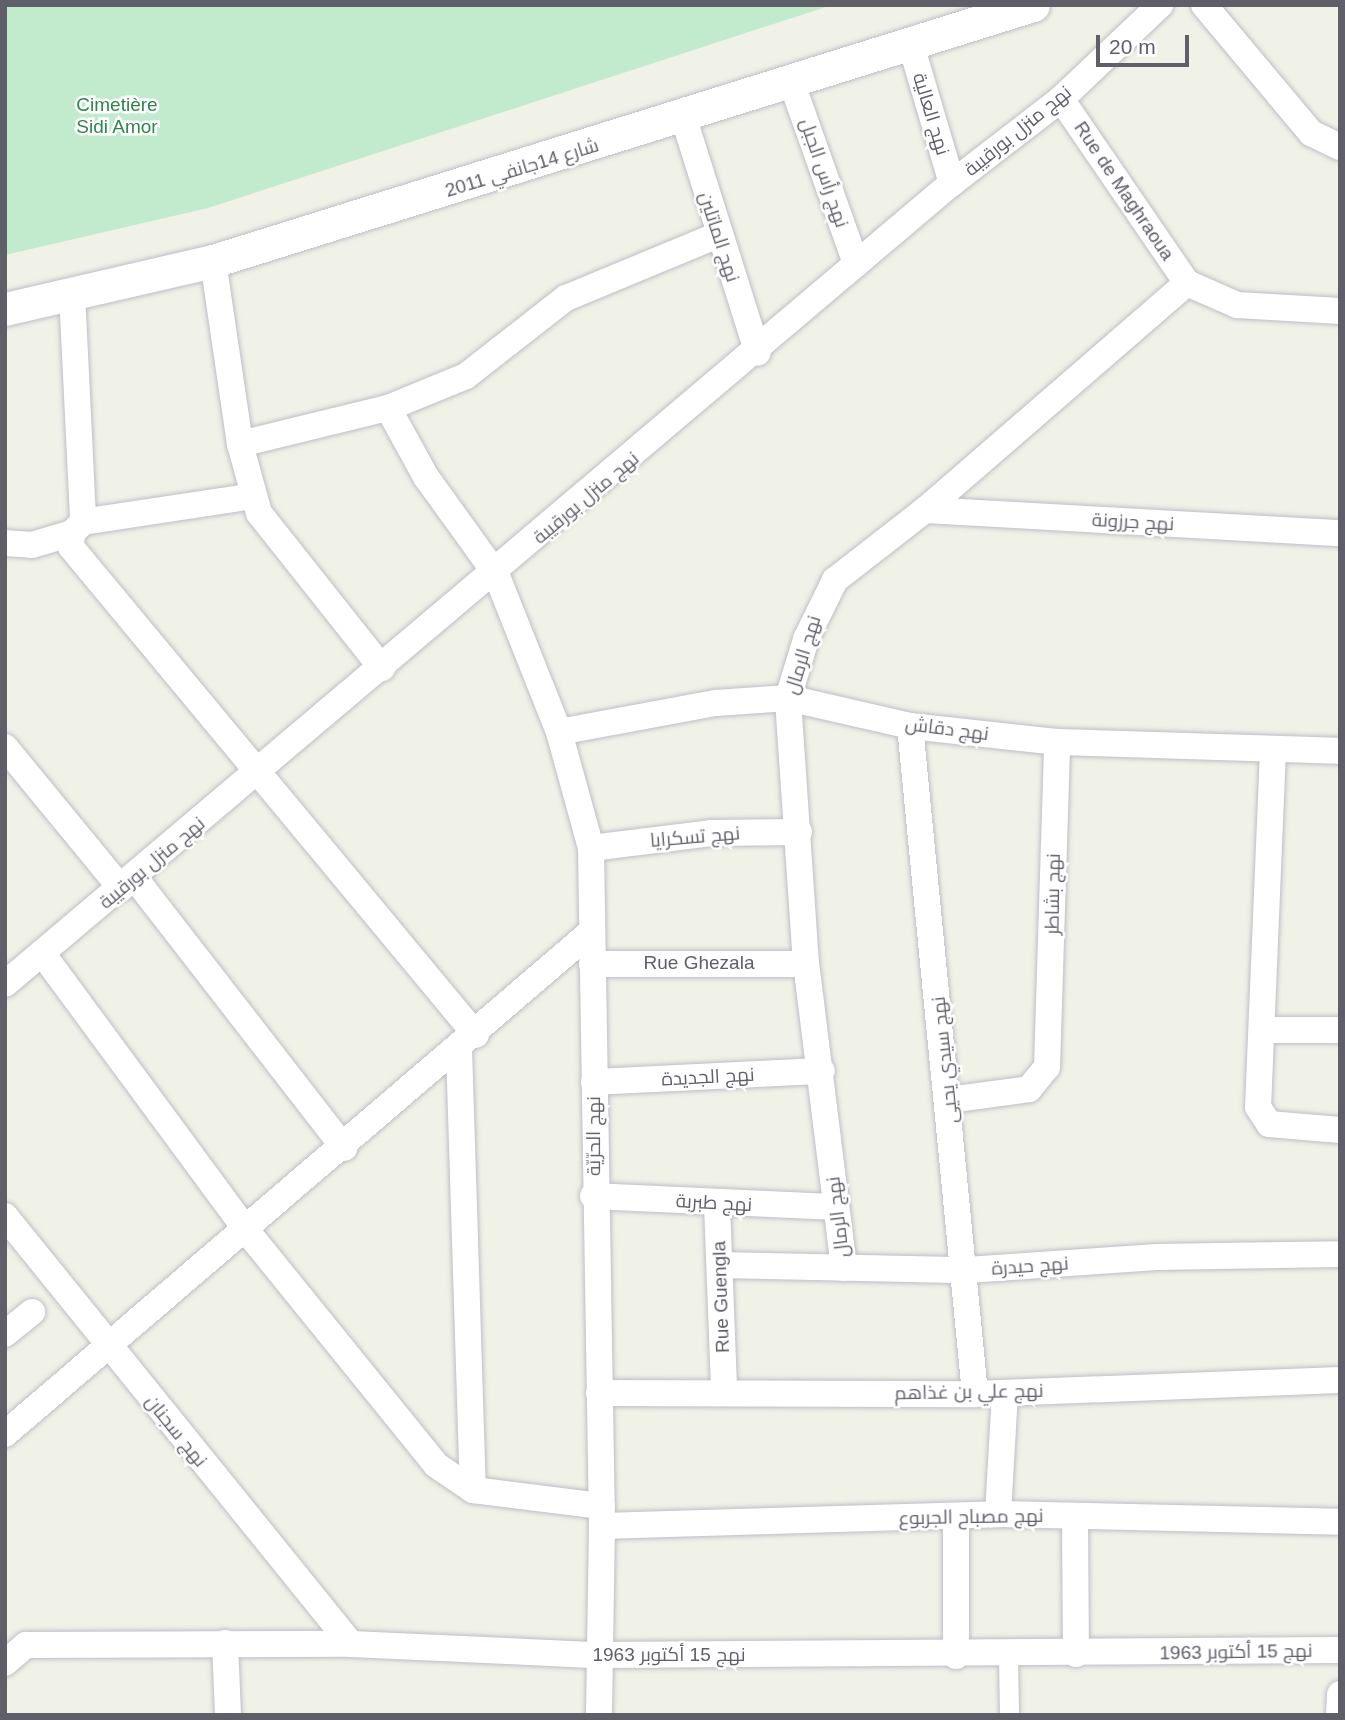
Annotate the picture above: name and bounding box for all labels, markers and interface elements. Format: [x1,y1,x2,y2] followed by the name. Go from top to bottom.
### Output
[1100,21,1193,65] scale bar
[1109,35,1156,58] text: 20 m
[908,70,954,158] street label: نهج العالية
[960,81,1076,181] street label: نهج منزل بورقيبة
[76,94,158,138] park label: Cimetière Sidi Amor
[795,115,853,231] street label: نهج رأس الجبل
[1069,117,1179,265] street label: Rue de Maghraoua
[442,134,602,202] street label: شارع 14جانفي 2011
[694,189,744,285] street label: نهج الماتلين
[529,447,643,549] street label: نهج منزل بورقيبة
[1091,508,1175,536] street label: نهج جرزونة
[780,613,826,697] street label: نهج الرمال
[904,713,990,745] street label: نهج دقاش
[95,812,209,914] street label: نهج منزل بورقيبة
[649,822,741,852] street label: نهج تسكرايا
[1041,853,1065,935] street label: نهج بشاطر
[644,952,754,974] street label: Rue Ghezala
[927,995,963,1125] street label: نهج سيدي يحيى
[661,1063,755,1091] street label: نهج الجديدة
[583,1096,605,1176] street label: نهج الحرّيّة
[822,1175,854,1259] street label: نهج الرمال
[675,1190,753,1216] street label: نهج طبربة
[708,1241,734,1353] street label: Rue Guengla
[991,1252,1069,1280] street label: نهج حيدرة
[894,1379,1044,1405] street label: نهج علي بن غذاهم
[140,1390,212,1472] street label: نهج سجنان
[898,1504,1044,1530] street label: نهج مصباح الجربوع
[1159,1639,1313,1665] street label: نهج 15 أكتوبر 1963
[592,1644,746,1666] street label: نهج 15 أكتوبر 1963

